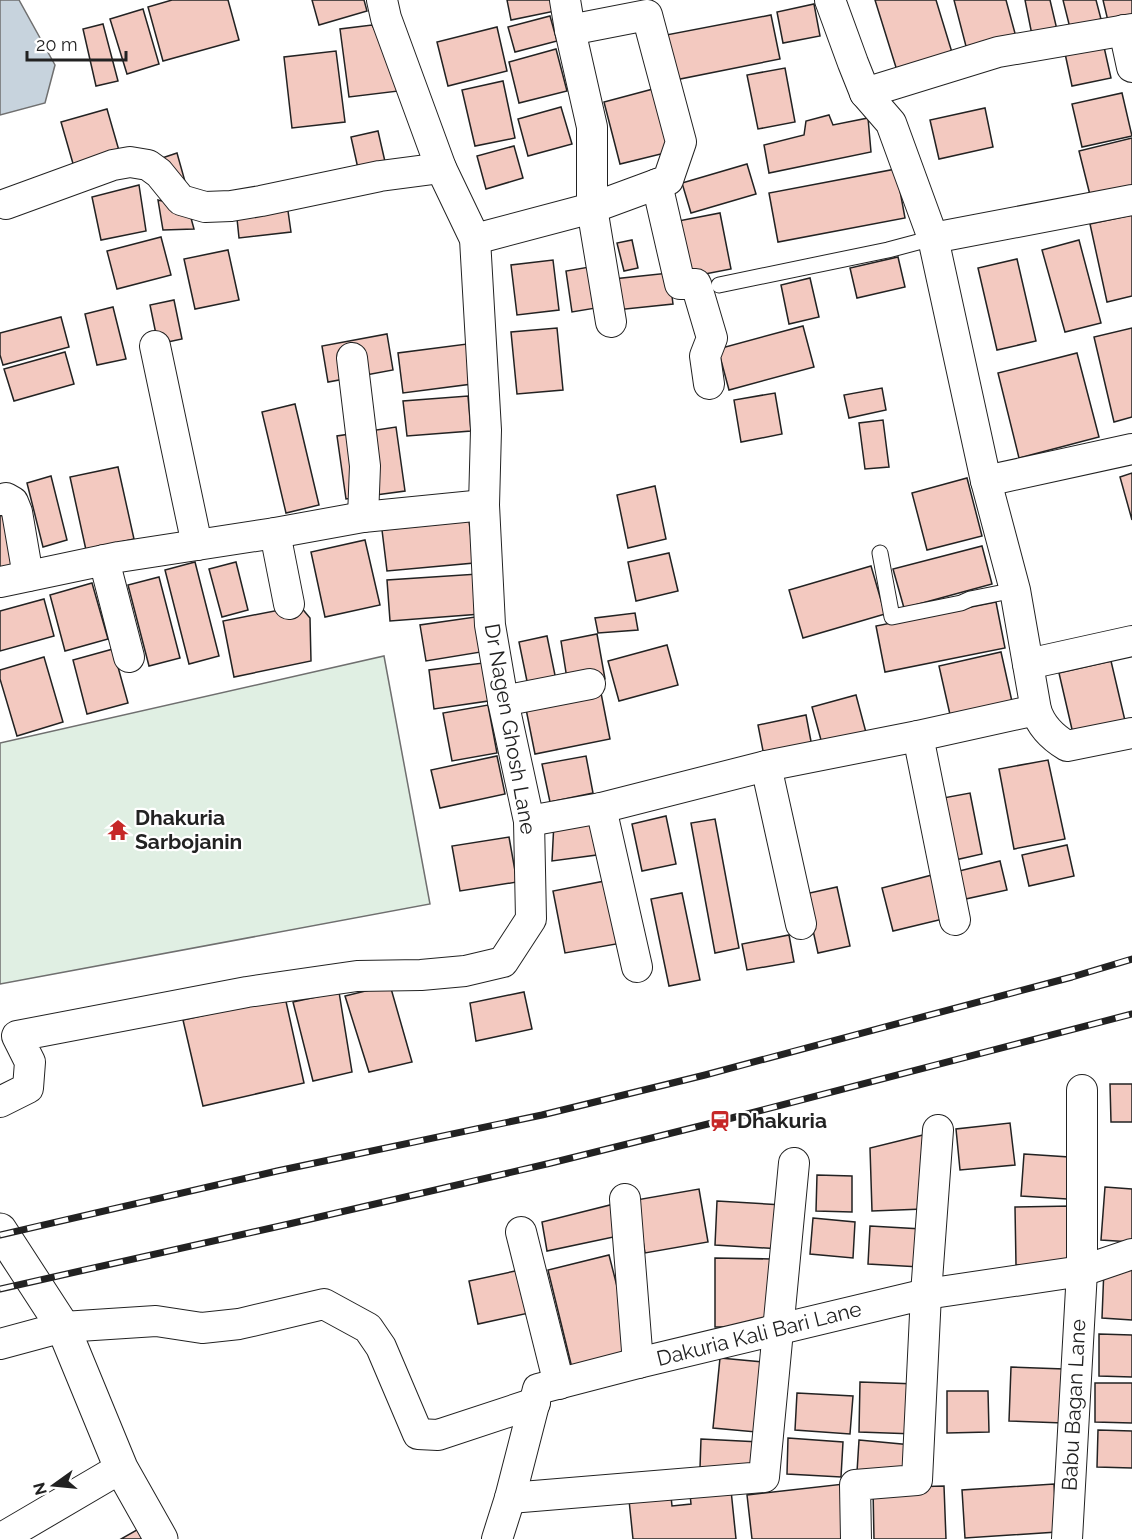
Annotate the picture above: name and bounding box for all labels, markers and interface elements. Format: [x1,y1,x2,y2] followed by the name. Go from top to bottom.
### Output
[27,24,126,62] scale bar
[36,34,78,55] text: 20 m
[480,622,541,836] street label: Dr Nagen Ghosh Lane
[135,805,242,854] place label: Dhakuria Sarbojanin
[106,818,130,842] temple icon: Dhakuria Sarbojanin
[737,1108,827,1133] place label: Dhakuria
[708,1109,732,1133] station icon: Dhakuria
[654,1296,864,1371] street label: Dakuria Kali Bari Lane
[1057,1318,1090,1491] street label: Babu Bagan Lane
[24,1455,84,1515] north arrow
[29,1480,51,1497] text: N

